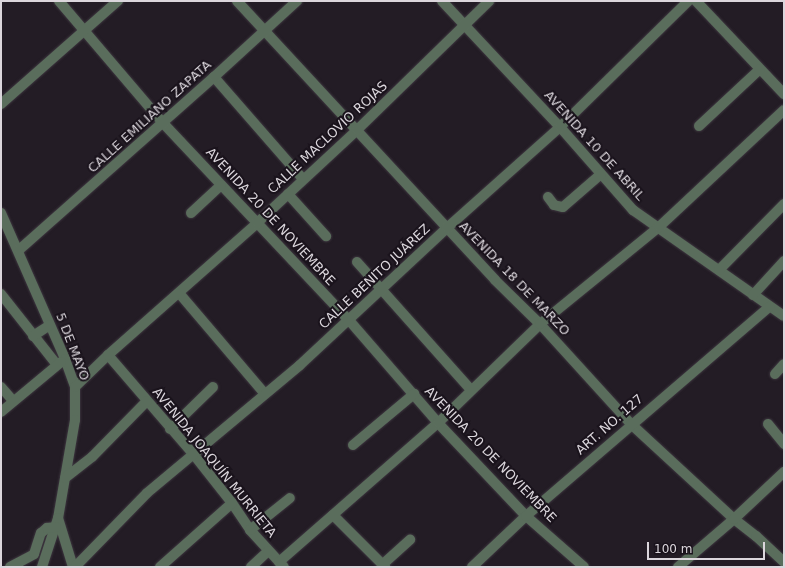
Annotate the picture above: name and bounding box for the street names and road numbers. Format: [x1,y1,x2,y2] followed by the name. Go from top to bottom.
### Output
[85,57,215,177] street label: CALLE EMILIANO ZAPATA
[265,79,391,197] street label: CALLE MACLOVIO ROJAS
[541,88,647,204] street label: AVENIDA 10 DE ABRIL
[202,145,338,289] street label: AVENIDA 20 DE NOVIEMBRE
[455,219,573,339] street label: AVENIDA 18 DE MARZO
[316,221,434,333] street label: CALLE BENITO JUÁREZ
[52,311,92,383] street label: 5 DE MAYO
[421,384,559,526] street label: AVENIDA 20 DE NOVIEMBRE
[149,385,279,541] street label: AVENIDA JOAQUÍN MURRIETA
[573,392,647,458] street label: ART. NO. 127

